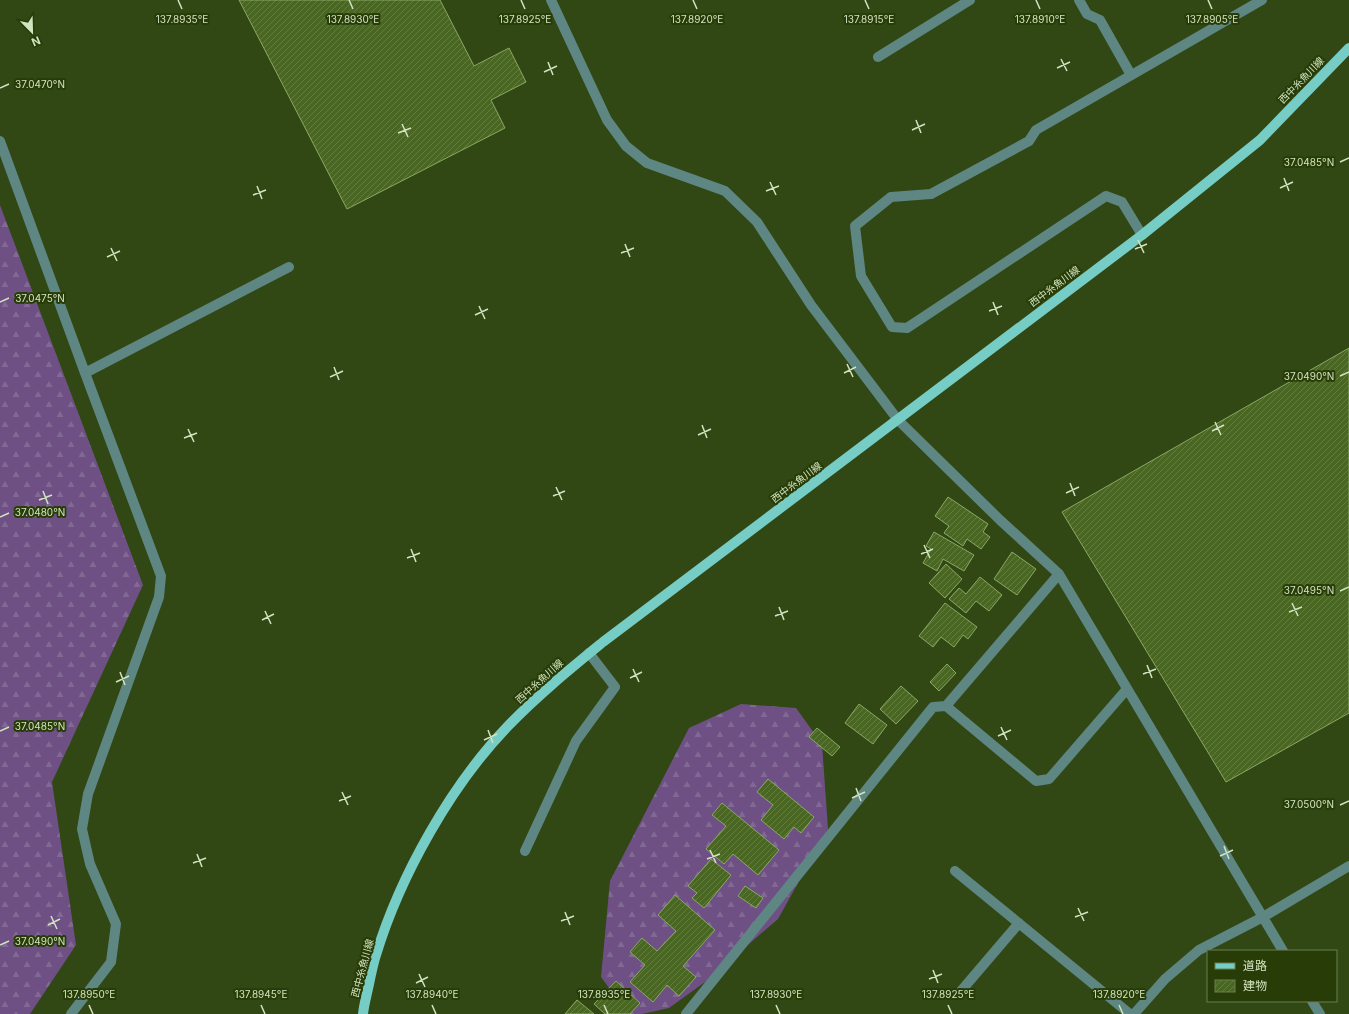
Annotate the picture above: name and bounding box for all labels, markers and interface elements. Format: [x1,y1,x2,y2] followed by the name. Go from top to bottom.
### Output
[12,12,52,52] north arrow
[156,13,208,25] text: 137.8935°E
[327,13,379,25] text: 137.8930°E
[499,13,551,25] text: 137.8925°E
[671,13,723,25] text: 137.8920°E
[844,13,894,25] text: 137.8915°E
[1015,13,1065,25] text: 137.8910°E
[1186,13,1238,25] text: 137.8905°E
[29,33,43,49] text: N
[1276,54,1326,106] street label: 西中糸魚川線
[15,78,65,90] text: 37.0470°N
[1284,156,1334,168] text: 37.0485°N
[1026,263,1082,309] street label: 西中糸魚川線
[15,292,65,304] text: 37.0475°N
[1284,370,1334,382] text: 37.0490°N
[768,459,824,505] street label: 西中糸魚川線
[15,506,65,518] text: 37.0480°N
[1284,584,1334,596] text: 37.0495°N
[513,656,565,706] street label: 西中糸魚川線
[15,720,65,732] text: 37.0485°N
[1284,798,1334,810] text: 37.0500°N
[15,935,65,947] text: 37.0490°N
[348,937,376,999] street label: 西中糸魚川線
[1207,950,1337,1002] legend
[1243,958,1267,973] text: 道路
[1243,978,1267,993] text: 建物
[63,988,115,1000] text: 137.8950°E
[235,988,287,1000] text: 137.8945°E
[405,988,459,1000] text: 137.8940°E
[578,988,630,1000] text: 137.8935°E
[750,988,802,1000] text: 137.8930°E
[922,988,974,1000] text: 137.8925°E
[1093,988,1145,1000] text: 137.8920°E

